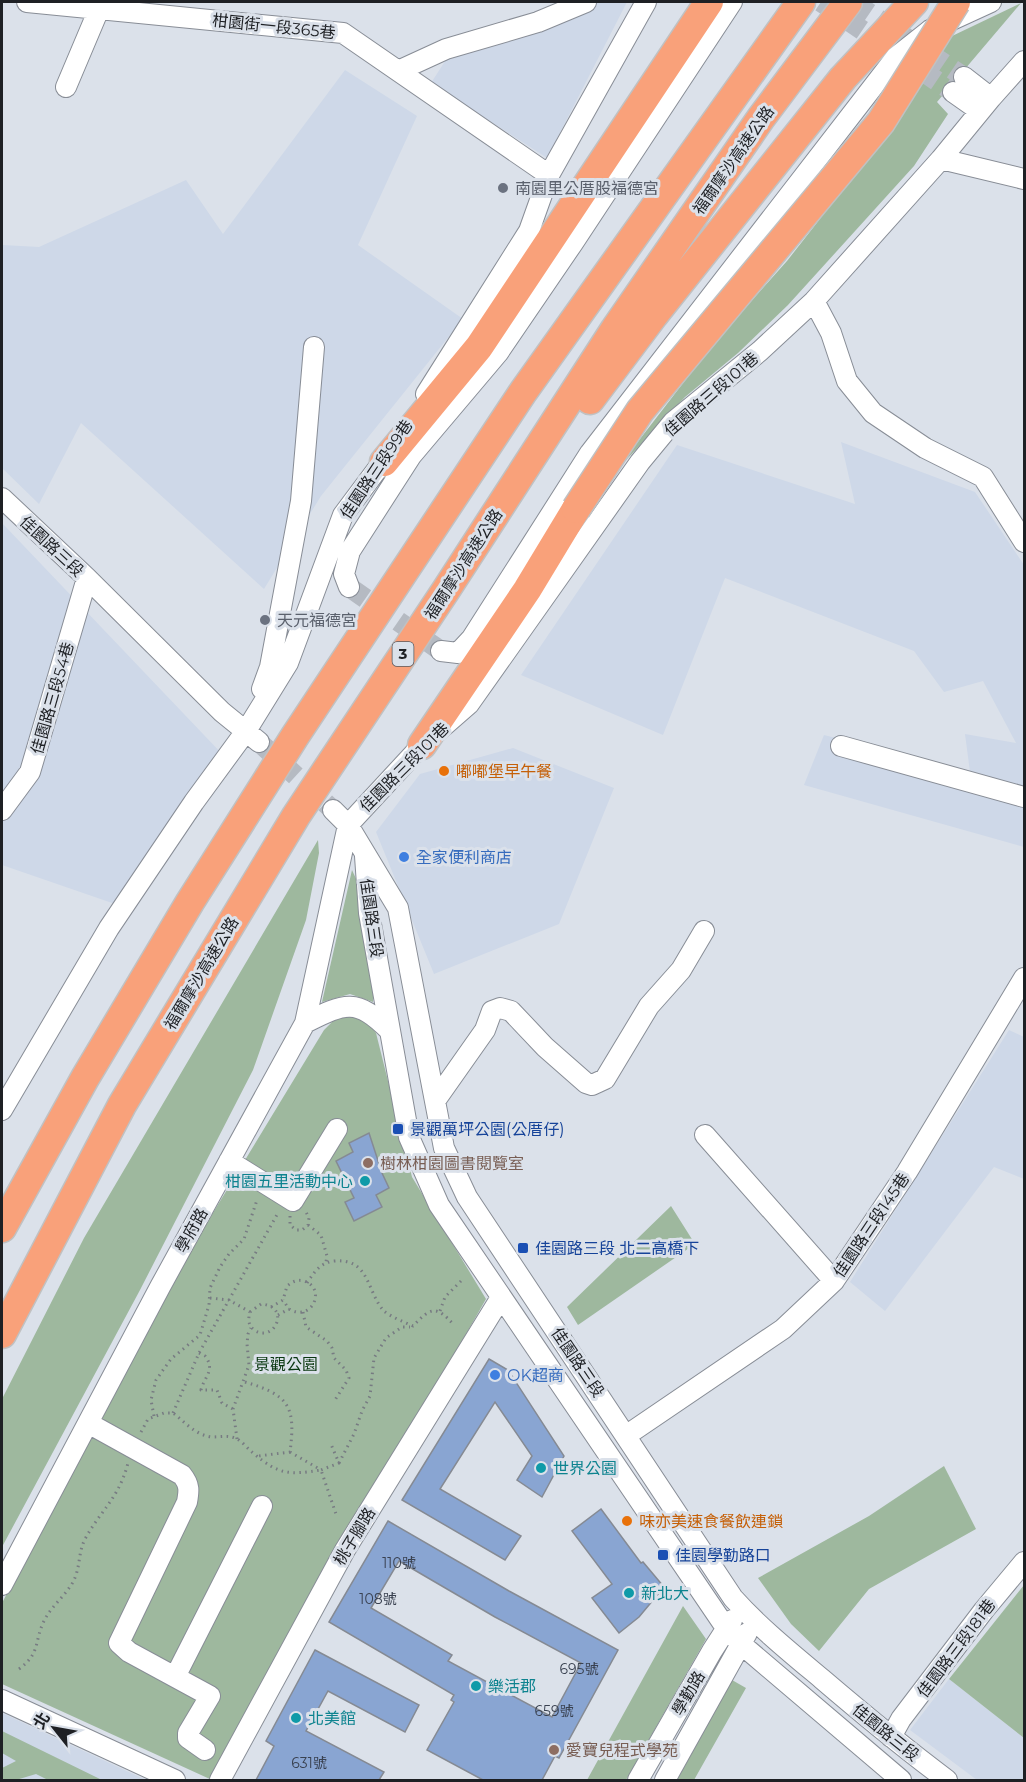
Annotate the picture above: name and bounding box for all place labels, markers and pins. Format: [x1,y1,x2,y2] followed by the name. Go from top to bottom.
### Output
[515,179,659,198] place label: 南園里公厝股福德宮
[496,181,510,195] marker: 南園里公厝股福德宮
[277,611,357,630] place label: 天元福德宮
[258,613,272,627] marker: 天元福德宮
[456,762,552,781] place label: 嘟嘟堡早午餐
[437,764,451,778] marker: 嘟嘟堡早午餐
[416,848,512,867] place label: 全家便利商店
[397,850,411,864] marker: 全家便利商店
[410,1120,565,1139] place label: 景觀萬坪公園(公厝仔)
[391,1122,405,1136] marker: 景觀萬坪公園(公厝仔)
[380,1154,524,1173] place label: 樹林柑園圖書閱覽室
[361,1156,375,1170] marker: 樹林柑園圖書閱覽室
[225,1172,353,1191] place label: 柑園五里活動中心
[358,1174,372,1188] marker: 柑園五里活動中心
[535,1239,699,1258] place label: 佳園路三段 北二高橋下
[516,1241,530,1255] marker: 佳園路三段 北二高橋下
[507,1366,564,1385] place label: OK超商
[488,1368,502,1382] marker: OK超商
[553,1459,617,1478] place label: 世界公園
[534,1461,548,1475] marker: 世界公園
[639,1512,783,1531] place label: 味亦美速食餐飲連鎖
[620,1514,634,1528] marker: 味亦美速食餐飲連鎖
[675,1546,771,1565] place label: 佳園學勤路口
[656,1548,670,1562] marker: 佳園學勤路口
[641,1584,689,1603] place label: 新北大
[622,1586,636,1600] marker: 新北大
[488,1677,536,1696] place label: 樂活郡
[469,1679,483,1693] marker: 樂活郡
[308,1709,356,1728] place label: 北美館
[289,1711,303,1725] marker: 北美館
[566,1741,678,1760] place label: 愛寶兒程式學苑
[547,1743,561,1757] marker: 愛寶兒程式學苑

